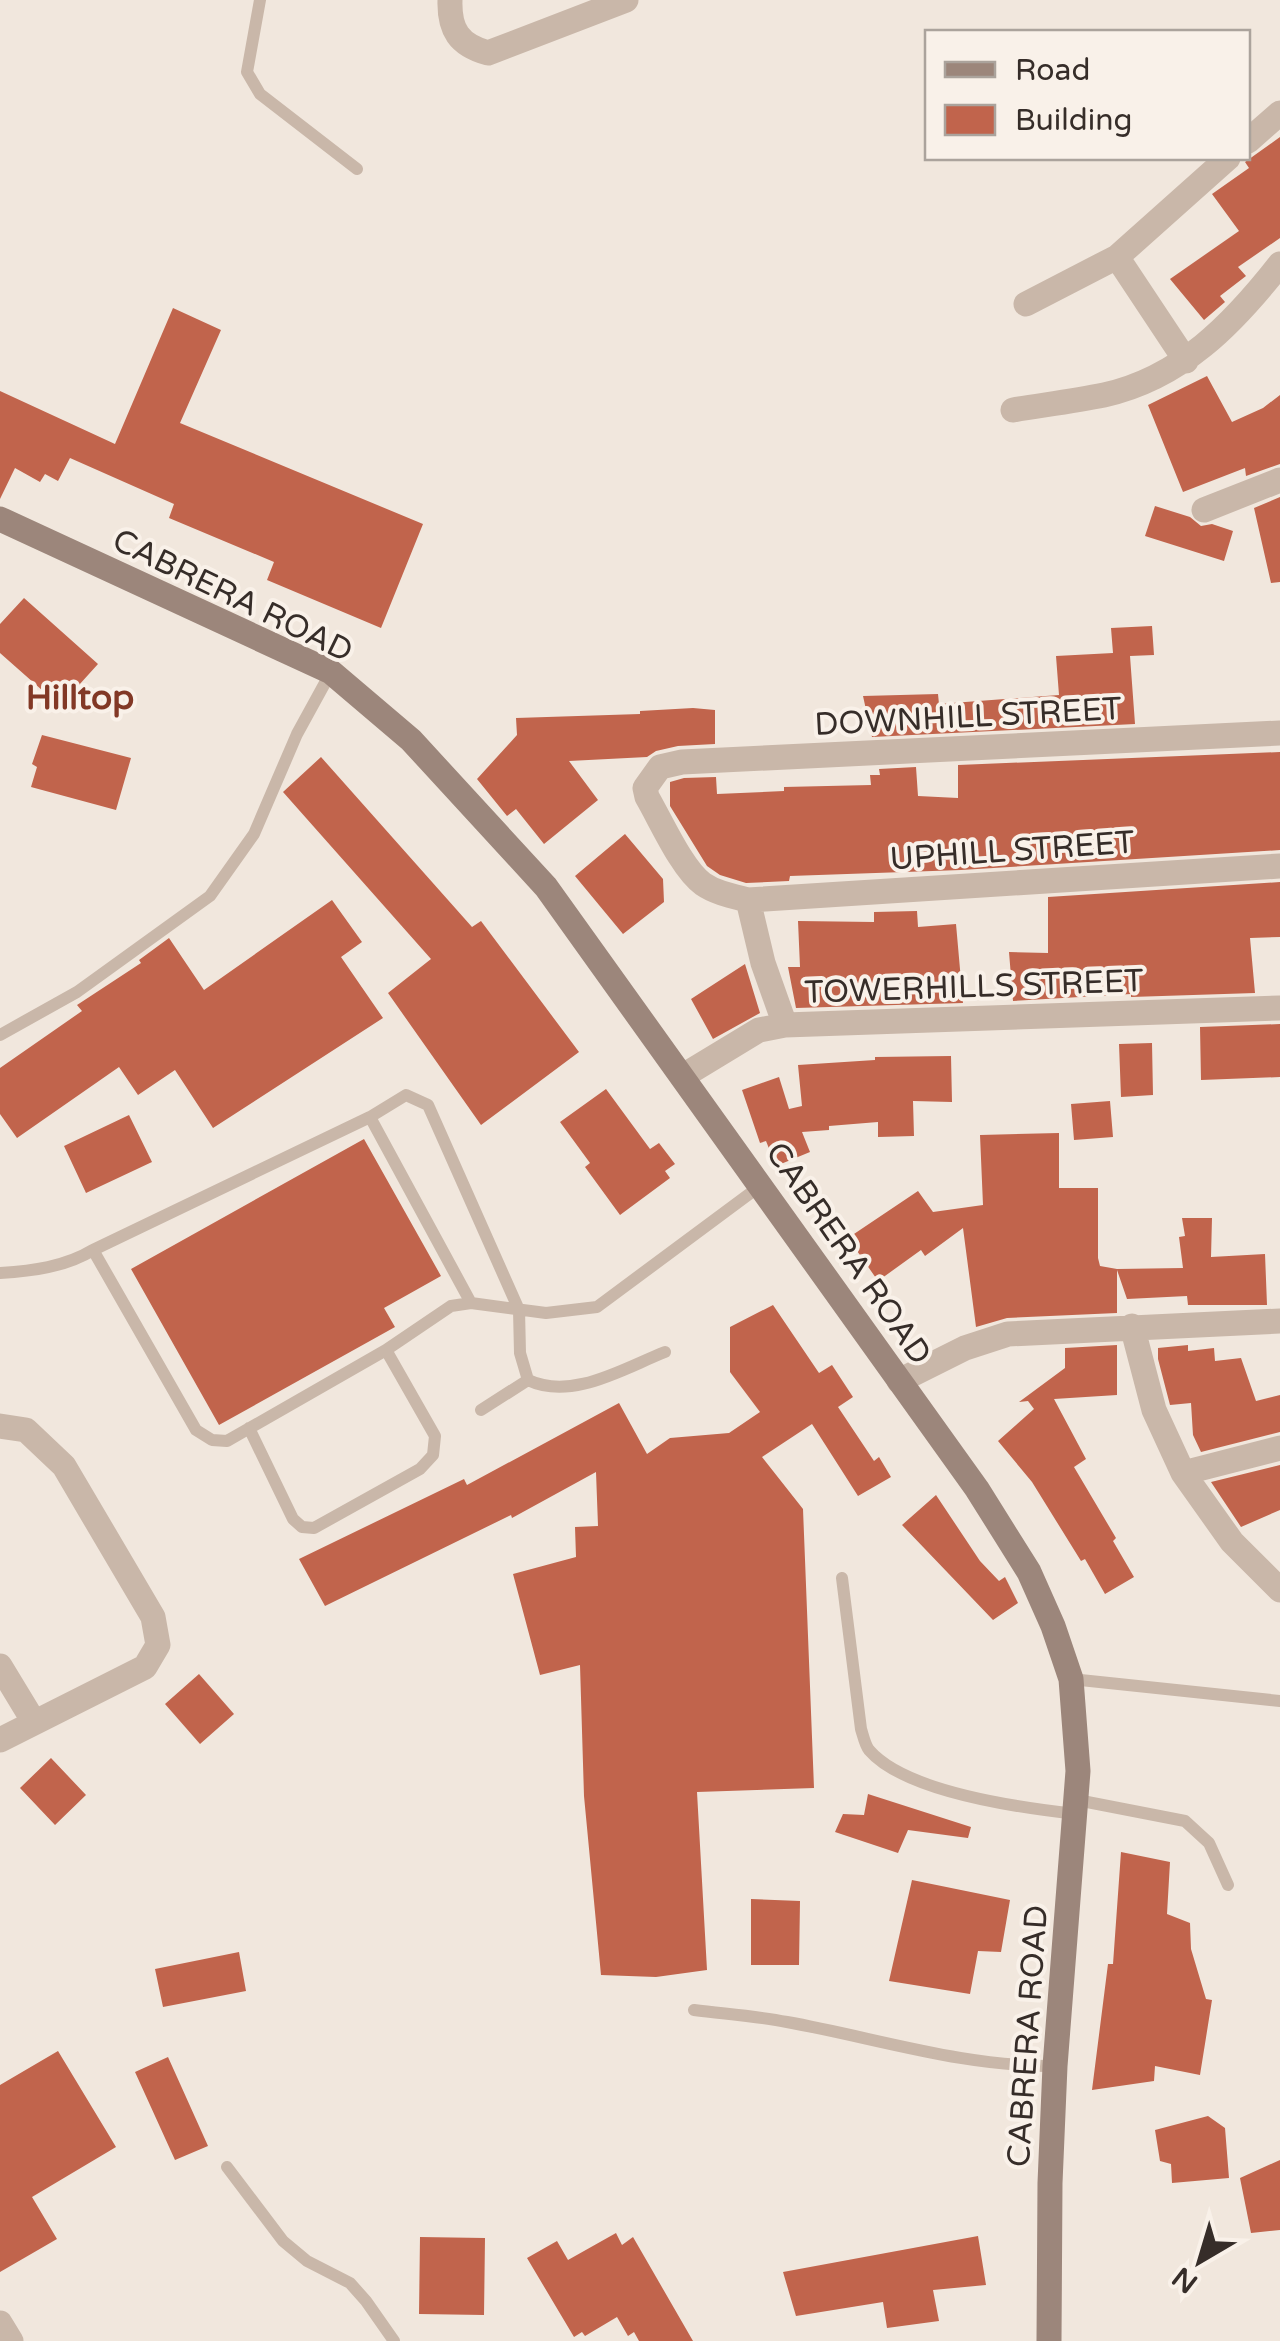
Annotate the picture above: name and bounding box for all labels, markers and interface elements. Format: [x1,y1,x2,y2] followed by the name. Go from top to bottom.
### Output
[925,30,1250,160] legend
[1015,52,1090,89] text: Road
[1015,102,1132,139] text: Building
[106,521,359,671] street label: CABRERA ROAD
[26,677,134,719] district label: Hilltop
[813,690,1123,744] street label: DOWNHILL STREET
[888,823,1136,879] street label: UPHILL STREET
[804,962,1145,1012] street label: TOWERHILLS STREET
[757,1135,939,1372] street label: CABRERA ROAD
[1000,1904,1056,2168] street label: CABRERA ROAD
[1150,2211,1250,2311] north arrow
[1166,2260,1205,2300] text: N

